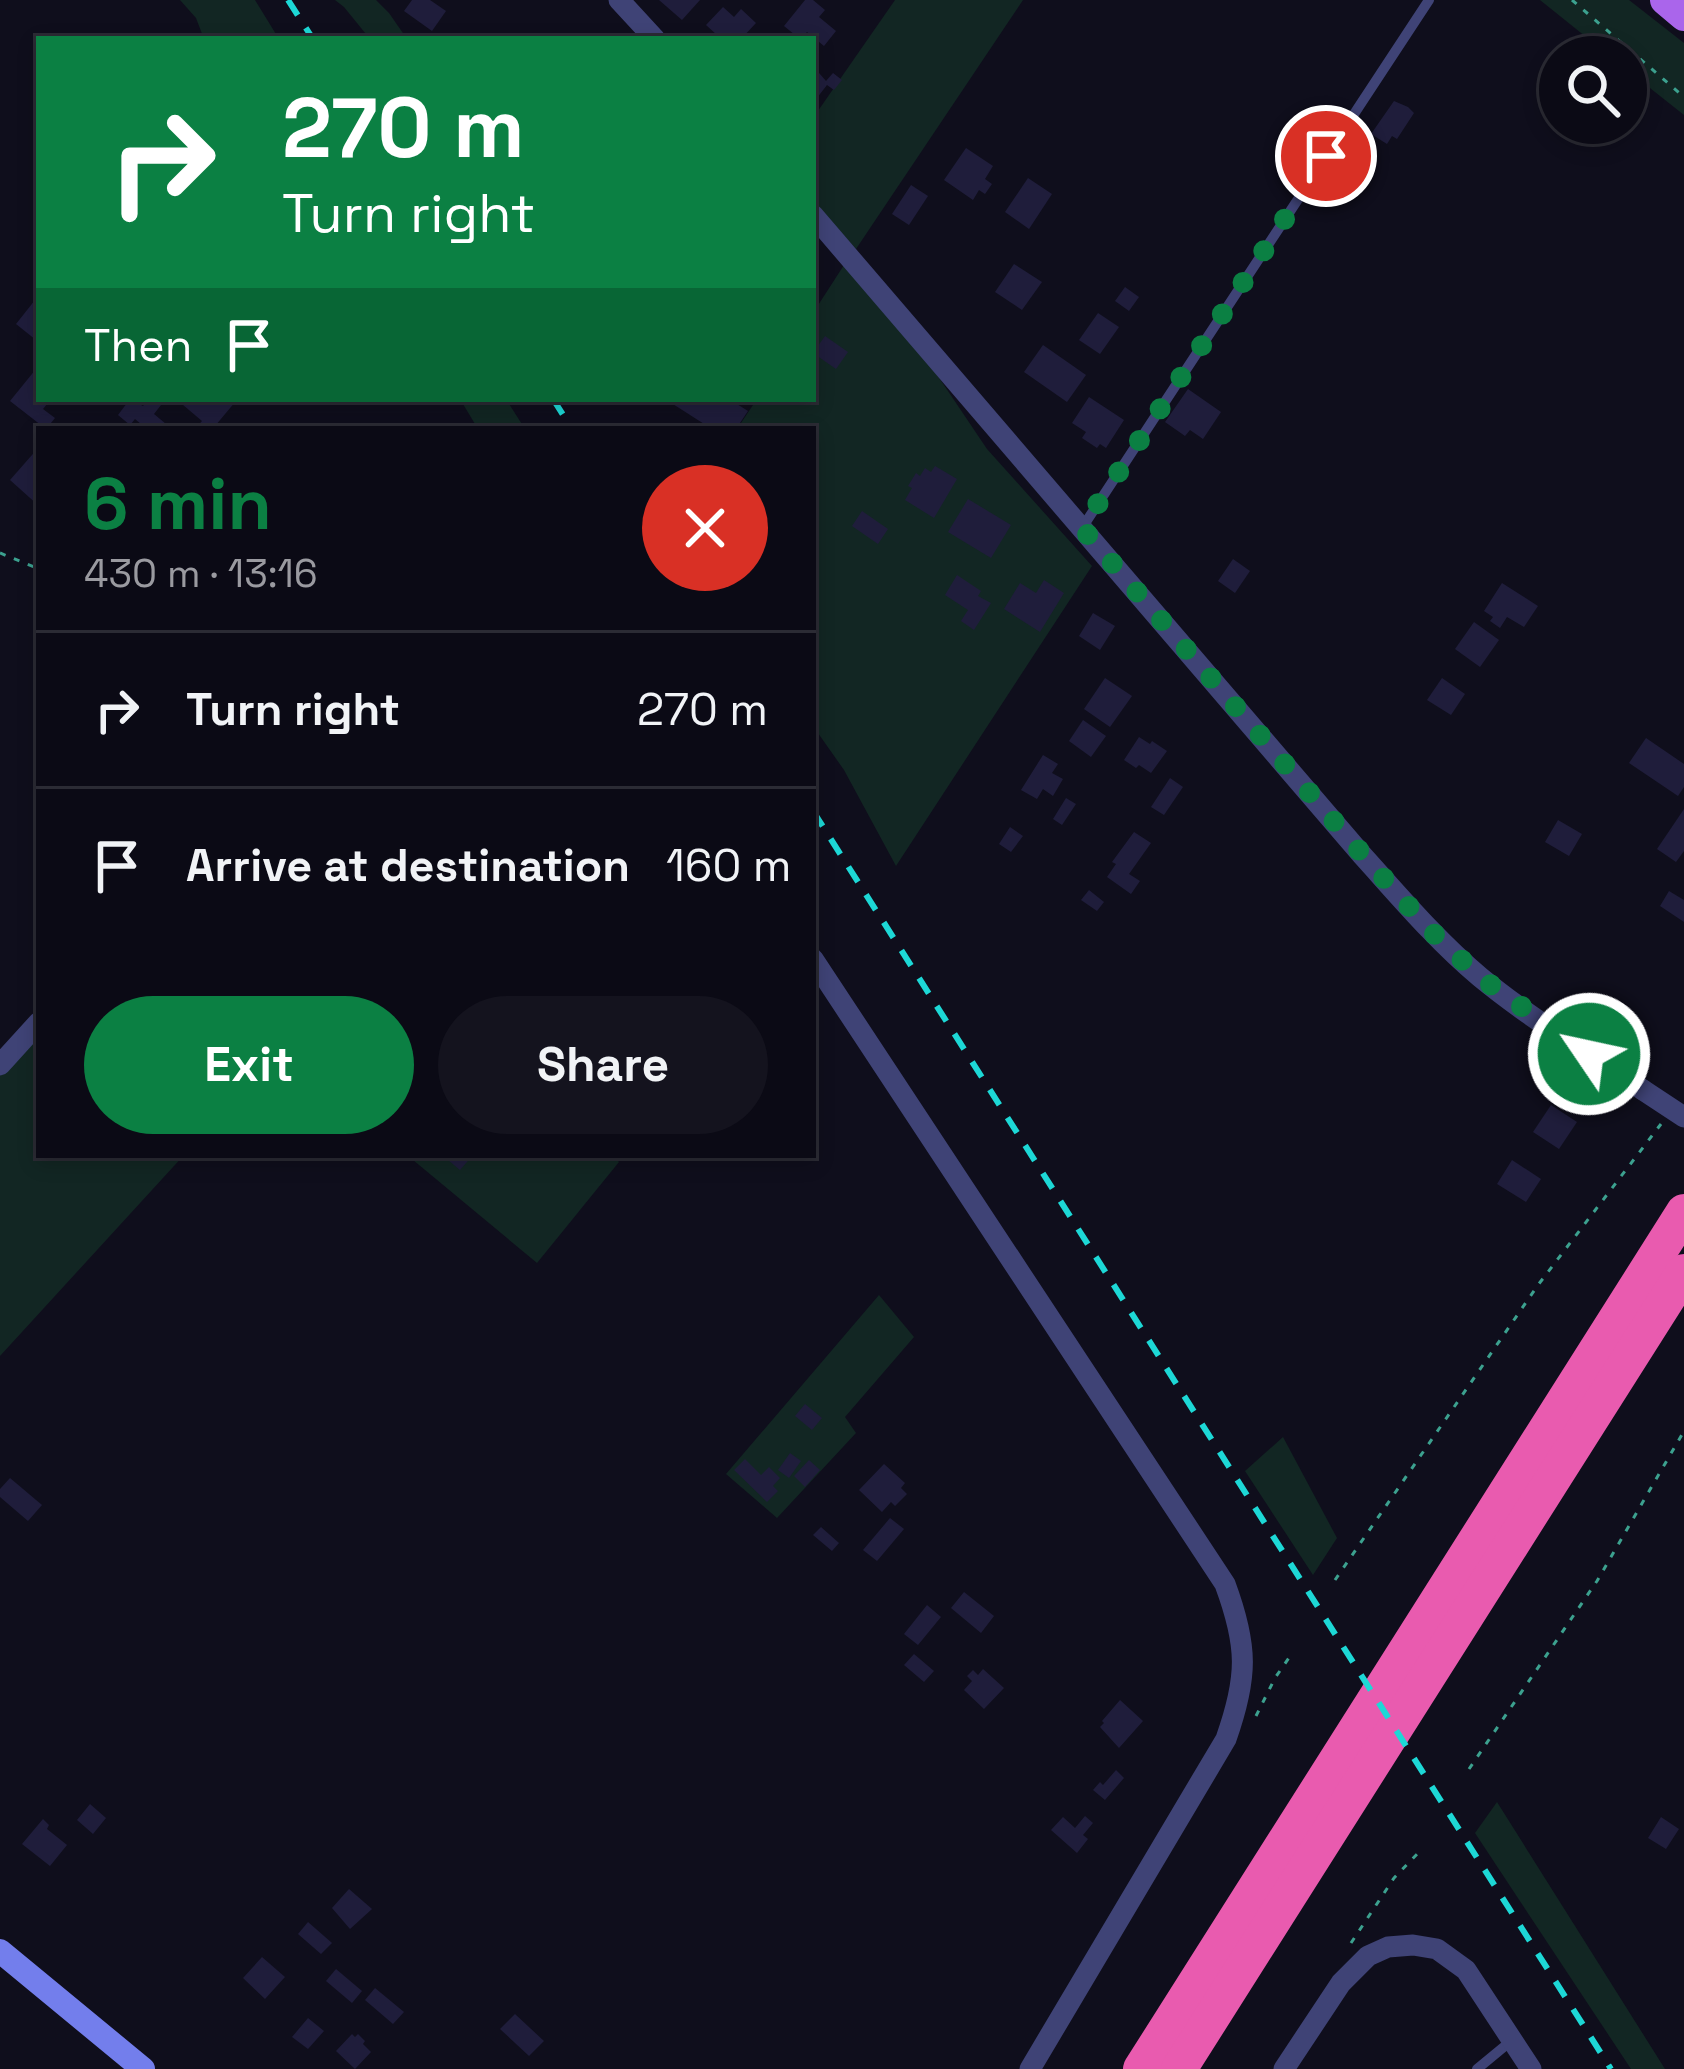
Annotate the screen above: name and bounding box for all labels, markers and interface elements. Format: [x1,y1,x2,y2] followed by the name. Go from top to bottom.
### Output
[1539,36,1647,144] map controls
[1539,36,1647,144] button: search
[282,74,525,182] text: 270 m
[84,84,240,240] icon: right
[1275,105,1377,207] pin
[1293,123,1359,189] icon: arrive
[282,179,535,248] text: Turn right
[216,312,282,378] icon: arrive
[84,317,192,374] text: Then
[84,458,272,550] text: 6 min
[642,465,768,591] button: close
[84,549,318,598] text: 430 m · 13:16
[84,677,150,743] icon: right
[186,681,400,738] text: Turn right
[637,681,768,738] text: 270 m
[84,833,150,899] icon: arrive
[186,837,630,894] text: Arrive at destination
[666,837,792,894] text: 160 m
[1526,991,1652,1117] position arrow
[84,996,414,1134] button: Exit
[438,996,768,1134] button: Share

